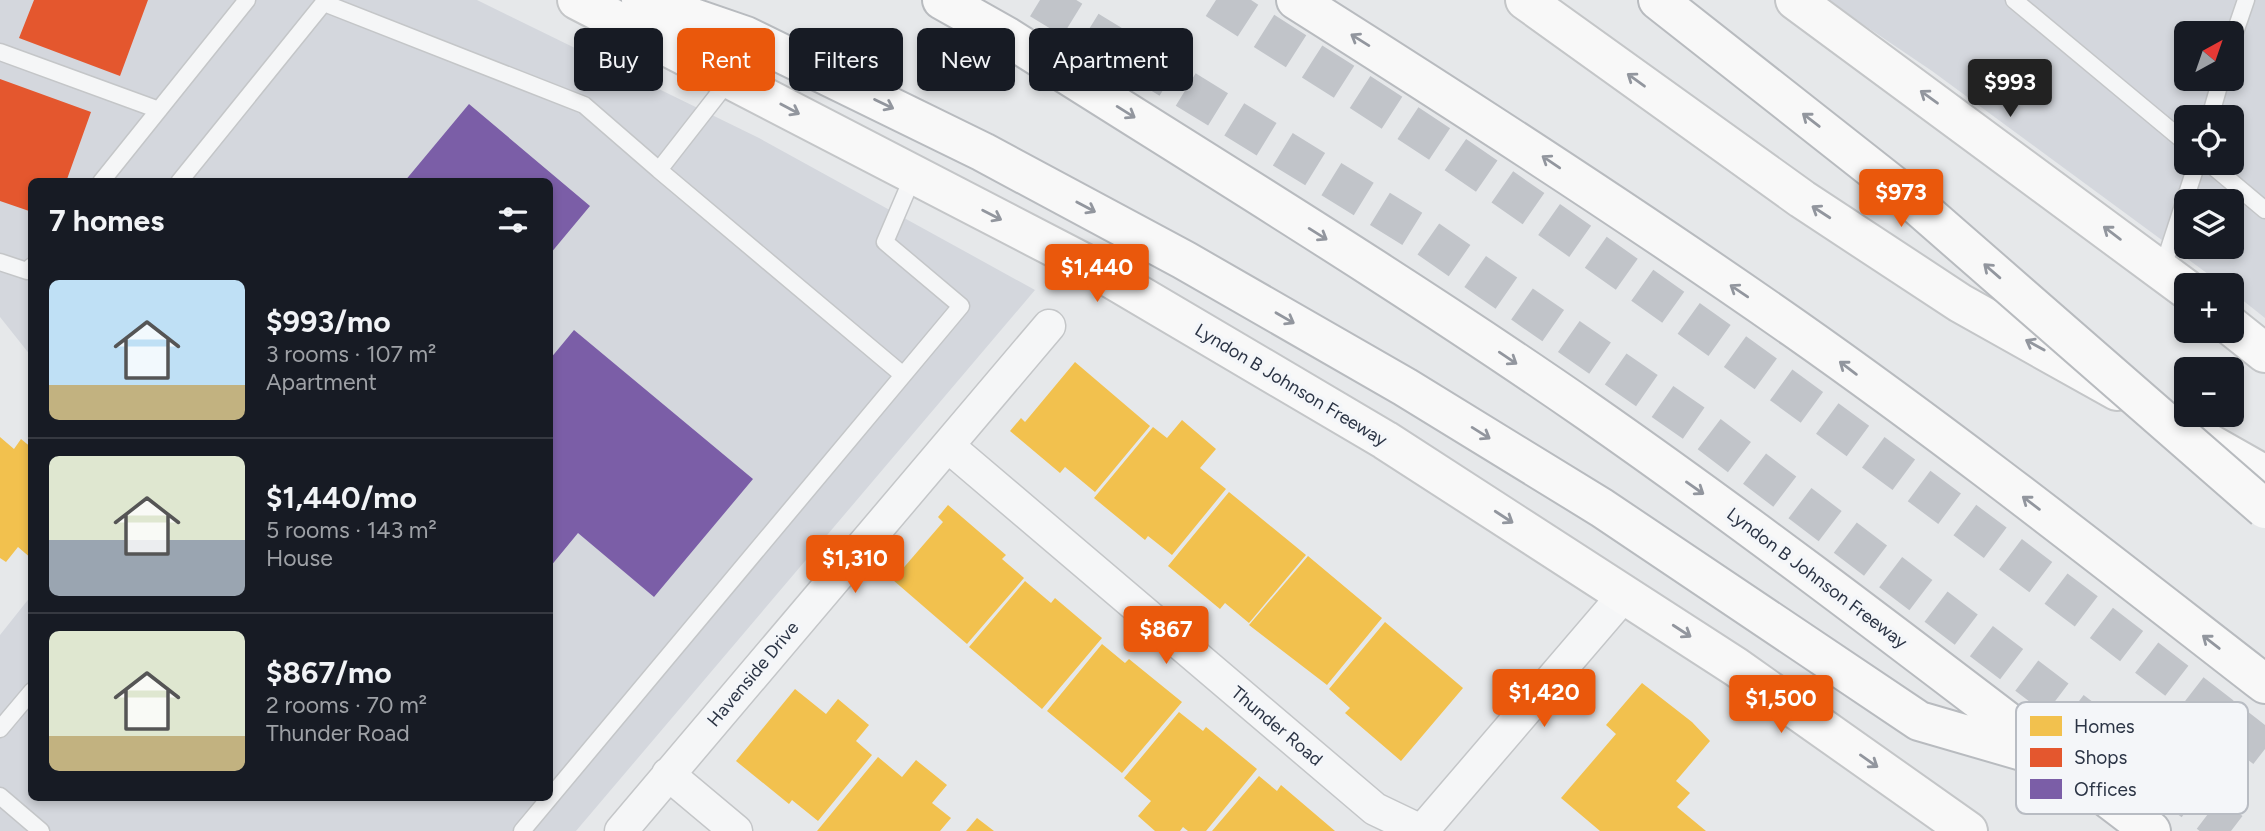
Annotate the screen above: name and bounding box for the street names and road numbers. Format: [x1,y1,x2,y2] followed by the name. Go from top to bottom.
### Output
[1191,319,1392,451] street label: Lyndon B Johnson Freeway
[1722,503,1912,653] street label: Lyndon B Johnson Freeway
[703,617,804,731] street label: Havenside Drive
[1227,681,1327,771] street label: Thunder Road

